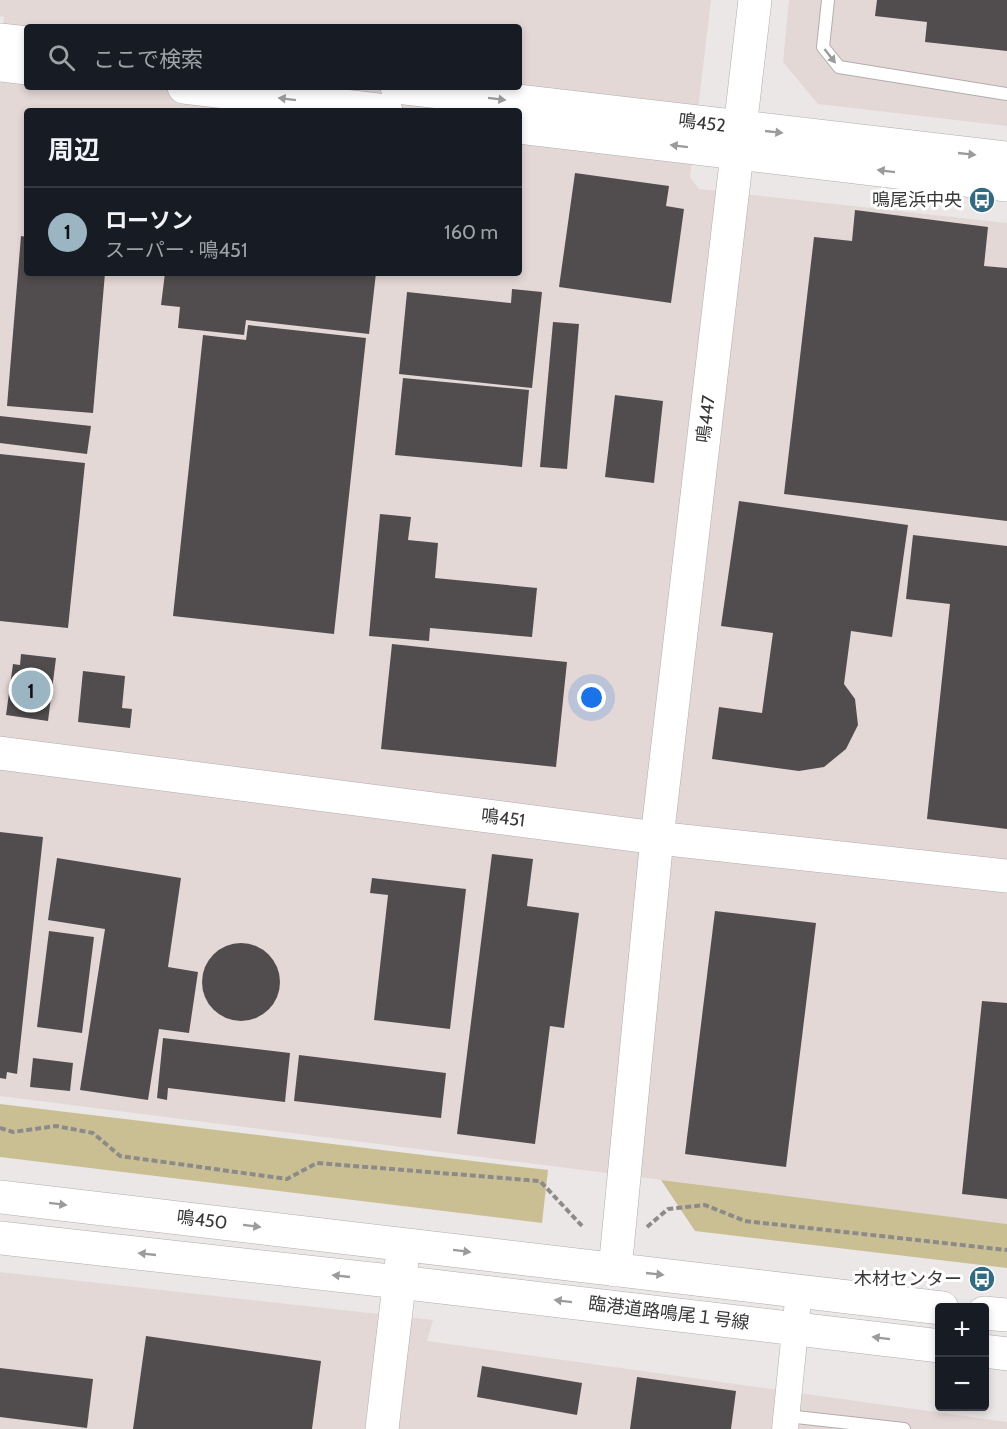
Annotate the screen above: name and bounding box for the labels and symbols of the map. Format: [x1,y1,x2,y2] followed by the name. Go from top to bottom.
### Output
[824,48,837,64] one-way arrow
[277,94,296,104] one-way arrow
[487,94,506,104] one-way arrow
[677,109,727,137] street label: 鳴452
[764,127,783,137] one-way arrow
[669,141,688,150] one-way arrow
[958,149,977,159] one-way arrow
[877,166,896,175] one-way arrow
[967,185,997,215] bus stop icon: 鳴尾浜中央
[872,189,962,211] place label: 鳴尾浜中央
[692,394,720,444] street label: 鳴447
[12,668,51,712] pin: 1
[577,683,606,712] your location
[480,804,526,832] street label: 鳴451
[49,1199,68,1208] one-way arrow
[175,1206,229,1234] street label: 鳴450
[242,1221,261,1231] one-way arrow
[452,1246,471,1255] one-way arrow
[138,1249,157,1259] one-way arrow
[967,1264,997,1294] bus stop icon: 木材センター
[854,1268,962,1290] place label: 木材センター
[646,1270,665,1279] one-way arrow
[332,1271,351,1280] one-way arrow
[587,1292,751,1334] street label: 臨港道路鳴尾１号線
[553,1296,572,1306] one-way arrow
[872,1334,891,1343] one-way arrow

